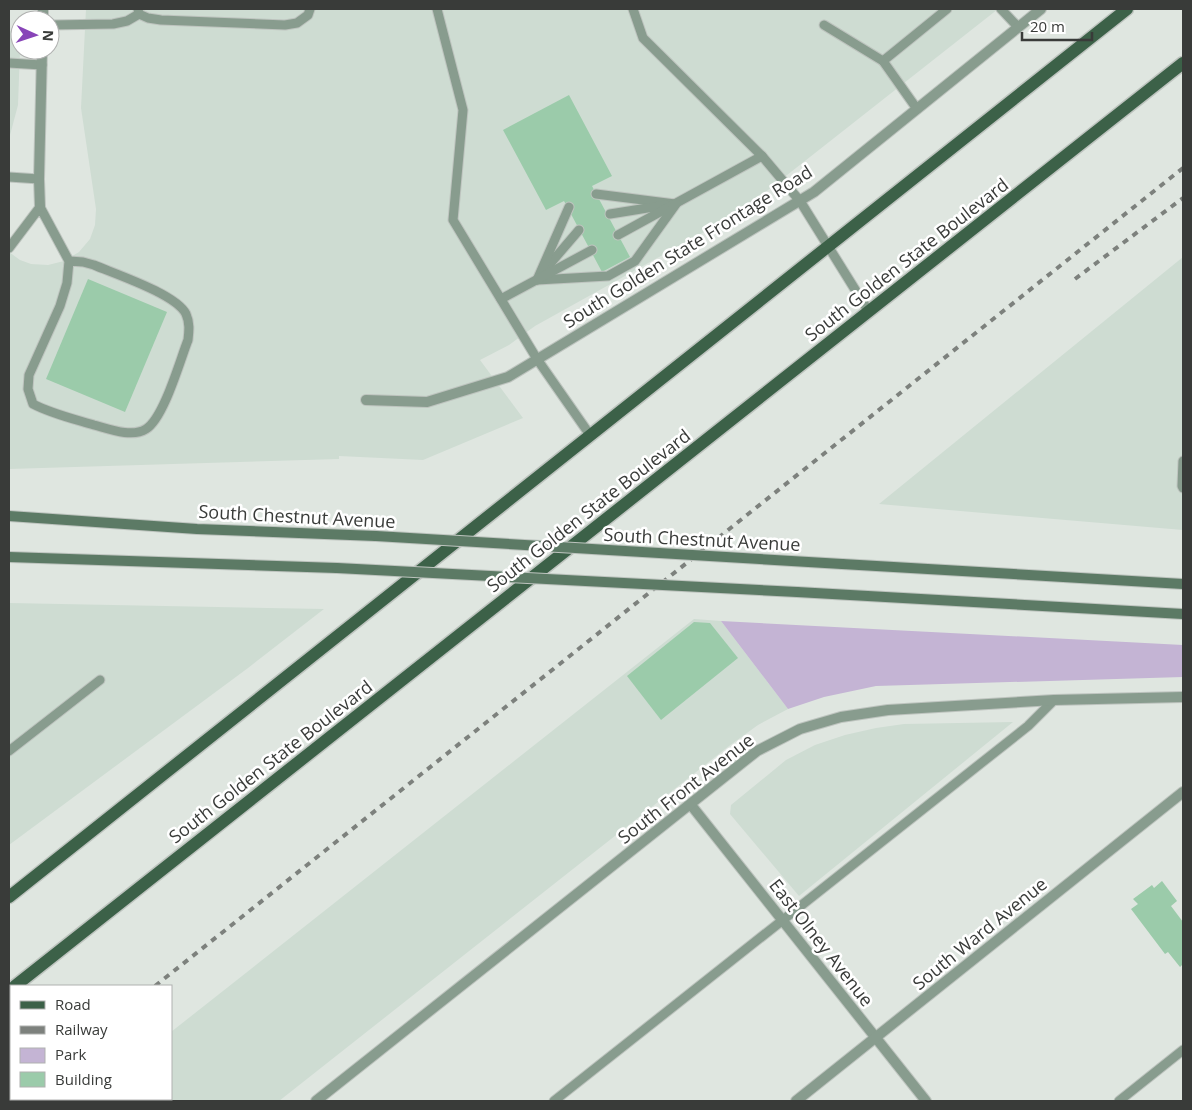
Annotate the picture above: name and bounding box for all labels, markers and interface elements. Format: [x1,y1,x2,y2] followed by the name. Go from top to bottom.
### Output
[10,10,60,60] north arrow
[1022,10,1092,42] scale bar
[1030,16,1065,36] text: 20 m
[39,30,58,42] text: N
[559,159,816,333] street label: South Golden State Frontage Road
[800,172,1013,346] street label: South Golden State Boulevard
[482,423,695,597] street label: South Golden State Boulevard
[198,499,396,533] street label: South Chestnut Avenue
[603,522,801,556] street label: South Chestnut Avenue
[164,674,377,848] street label: South Golden State Boulevard
[613,728,758,849] street label: South Front Avenue
[907,872,1052,995] street label: South Ward Avenue
[764,874,879,1011] street label: East Olney Avenue
[10,985,172,1100] legend
[55,994,91,1014] text: Road
[55,1019,108,1039] text: Railway
[55,1044,86,1064] text: Park
[55,1069,112,1089] text: Building

